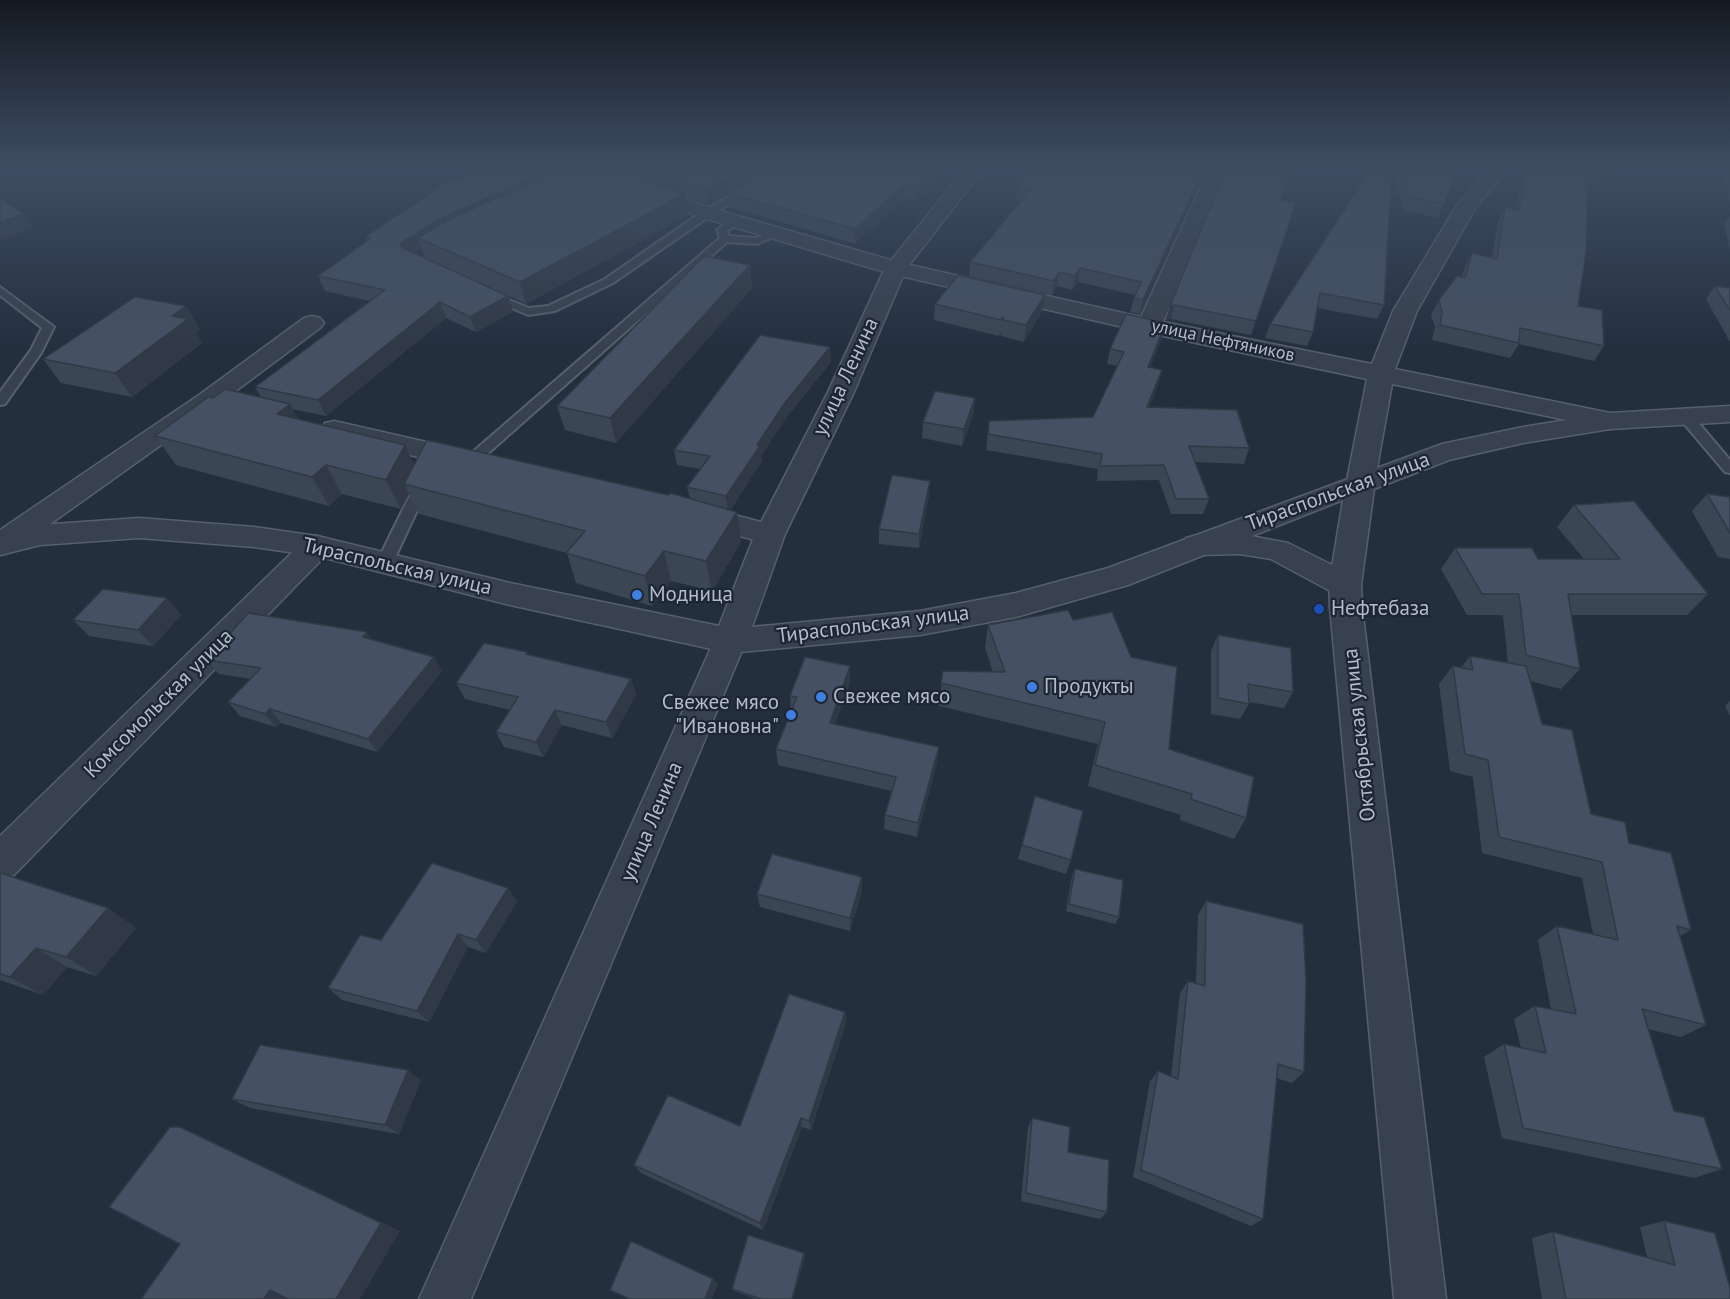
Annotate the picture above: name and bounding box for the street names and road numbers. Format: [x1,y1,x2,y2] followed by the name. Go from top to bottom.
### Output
[808,314,884,440] street label: улица Ленина
[1149,315,1297,367] street label: улица Нефтяников
[1243,447,1433,537] street label: Тираспольская улица
[300,533,494,601] street label: Тираспольская улица
[775,601,971,649] street label: Тираспольская улица
[79,624,239,784] street label: Комсомольская улица
[1338,647,1382,823] street label: Октябрьская улица
[616,758,688,886] street label: улица Ленина

